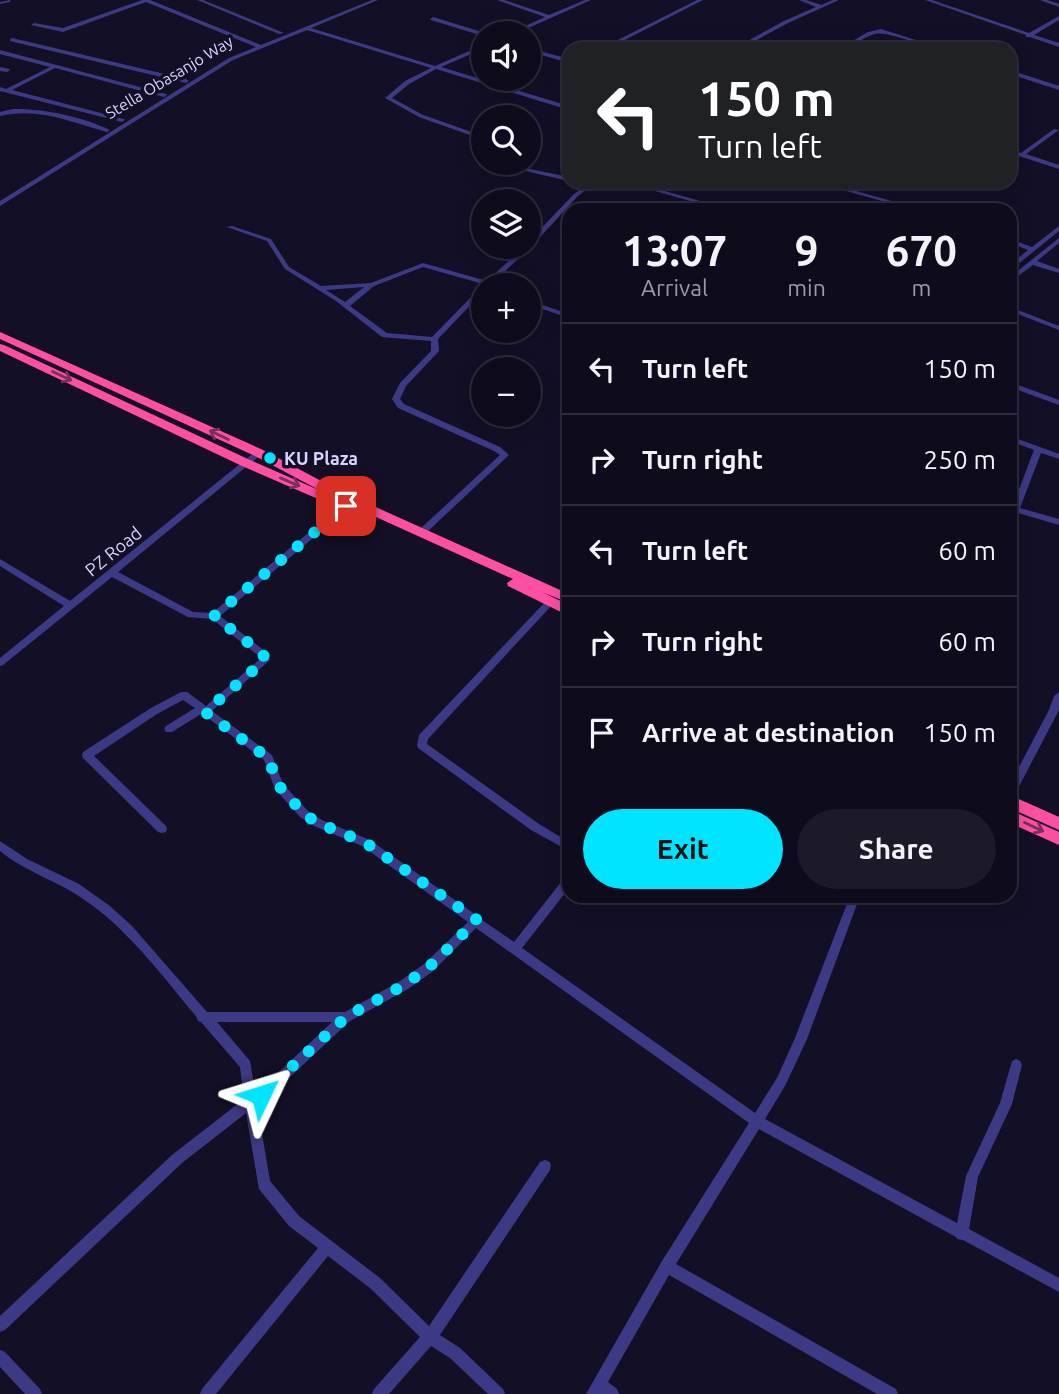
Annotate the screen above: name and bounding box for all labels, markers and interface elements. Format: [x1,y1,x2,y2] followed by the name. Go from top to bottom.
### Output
[471,21,541,427] map controls
[471,21,541,91] button: sound
[102,32,236,122] street label: Stella Obasanjo Way
[583,70,674,161] icon: left
[698,70,835,125] text: 150 m
[471,105,541,175] button: search
[698,128,822,164] text: Turn left
[471,189,541,259] button: layers
[622,227,727,274] text: 13:07
[795,227,818,274] text: 9
[886,227,957,274] text: 670
[471,273,541,343] button: +
[641,275,708,300] text: Arrival
[787,275,826,300] text: min
[911,275,931,300] text: m
[583,350,621,388] icon: left
[642,354,748,383] text: Turn left
[924,354,996,383] text: 150 m
[471,357,541,427] button: −
[51,370,72,383] one-way arrow
[209,428,230,441] one-way arrow
[583,441,621,479] icon: right
[642,445,763,474] text: Turn right
[924,445,996,474] text: 250 m
[284,448,358,468] place label: KU Plaza
[262,450,278,466] marker: KU Plaza
[279,476,300,489] one-way arrow
[316,476,376,536] pin
[327,487,365,525] icon: arrive
[81,522,145,580] street label: PZ Road
[583,532,621,570] icon: left
[642,536,748,565] text: Turn left
[938,536,996,565] text: 60 m
[583,623,621,661] icon: right
[642,627,763,656] text: Turn right
[938,627,996,656] text: 60 m
[583,714,621,752] icon: arrive
[642,718,895,747] text: Arrive at destination
[924,718,996,747] text: 150 m
[583,809,783,889] button: Exit
[797,809,996,889] button: Share
[1023,821,1044,834] one-way arrow
[224,1058,298,1132] position arrow

